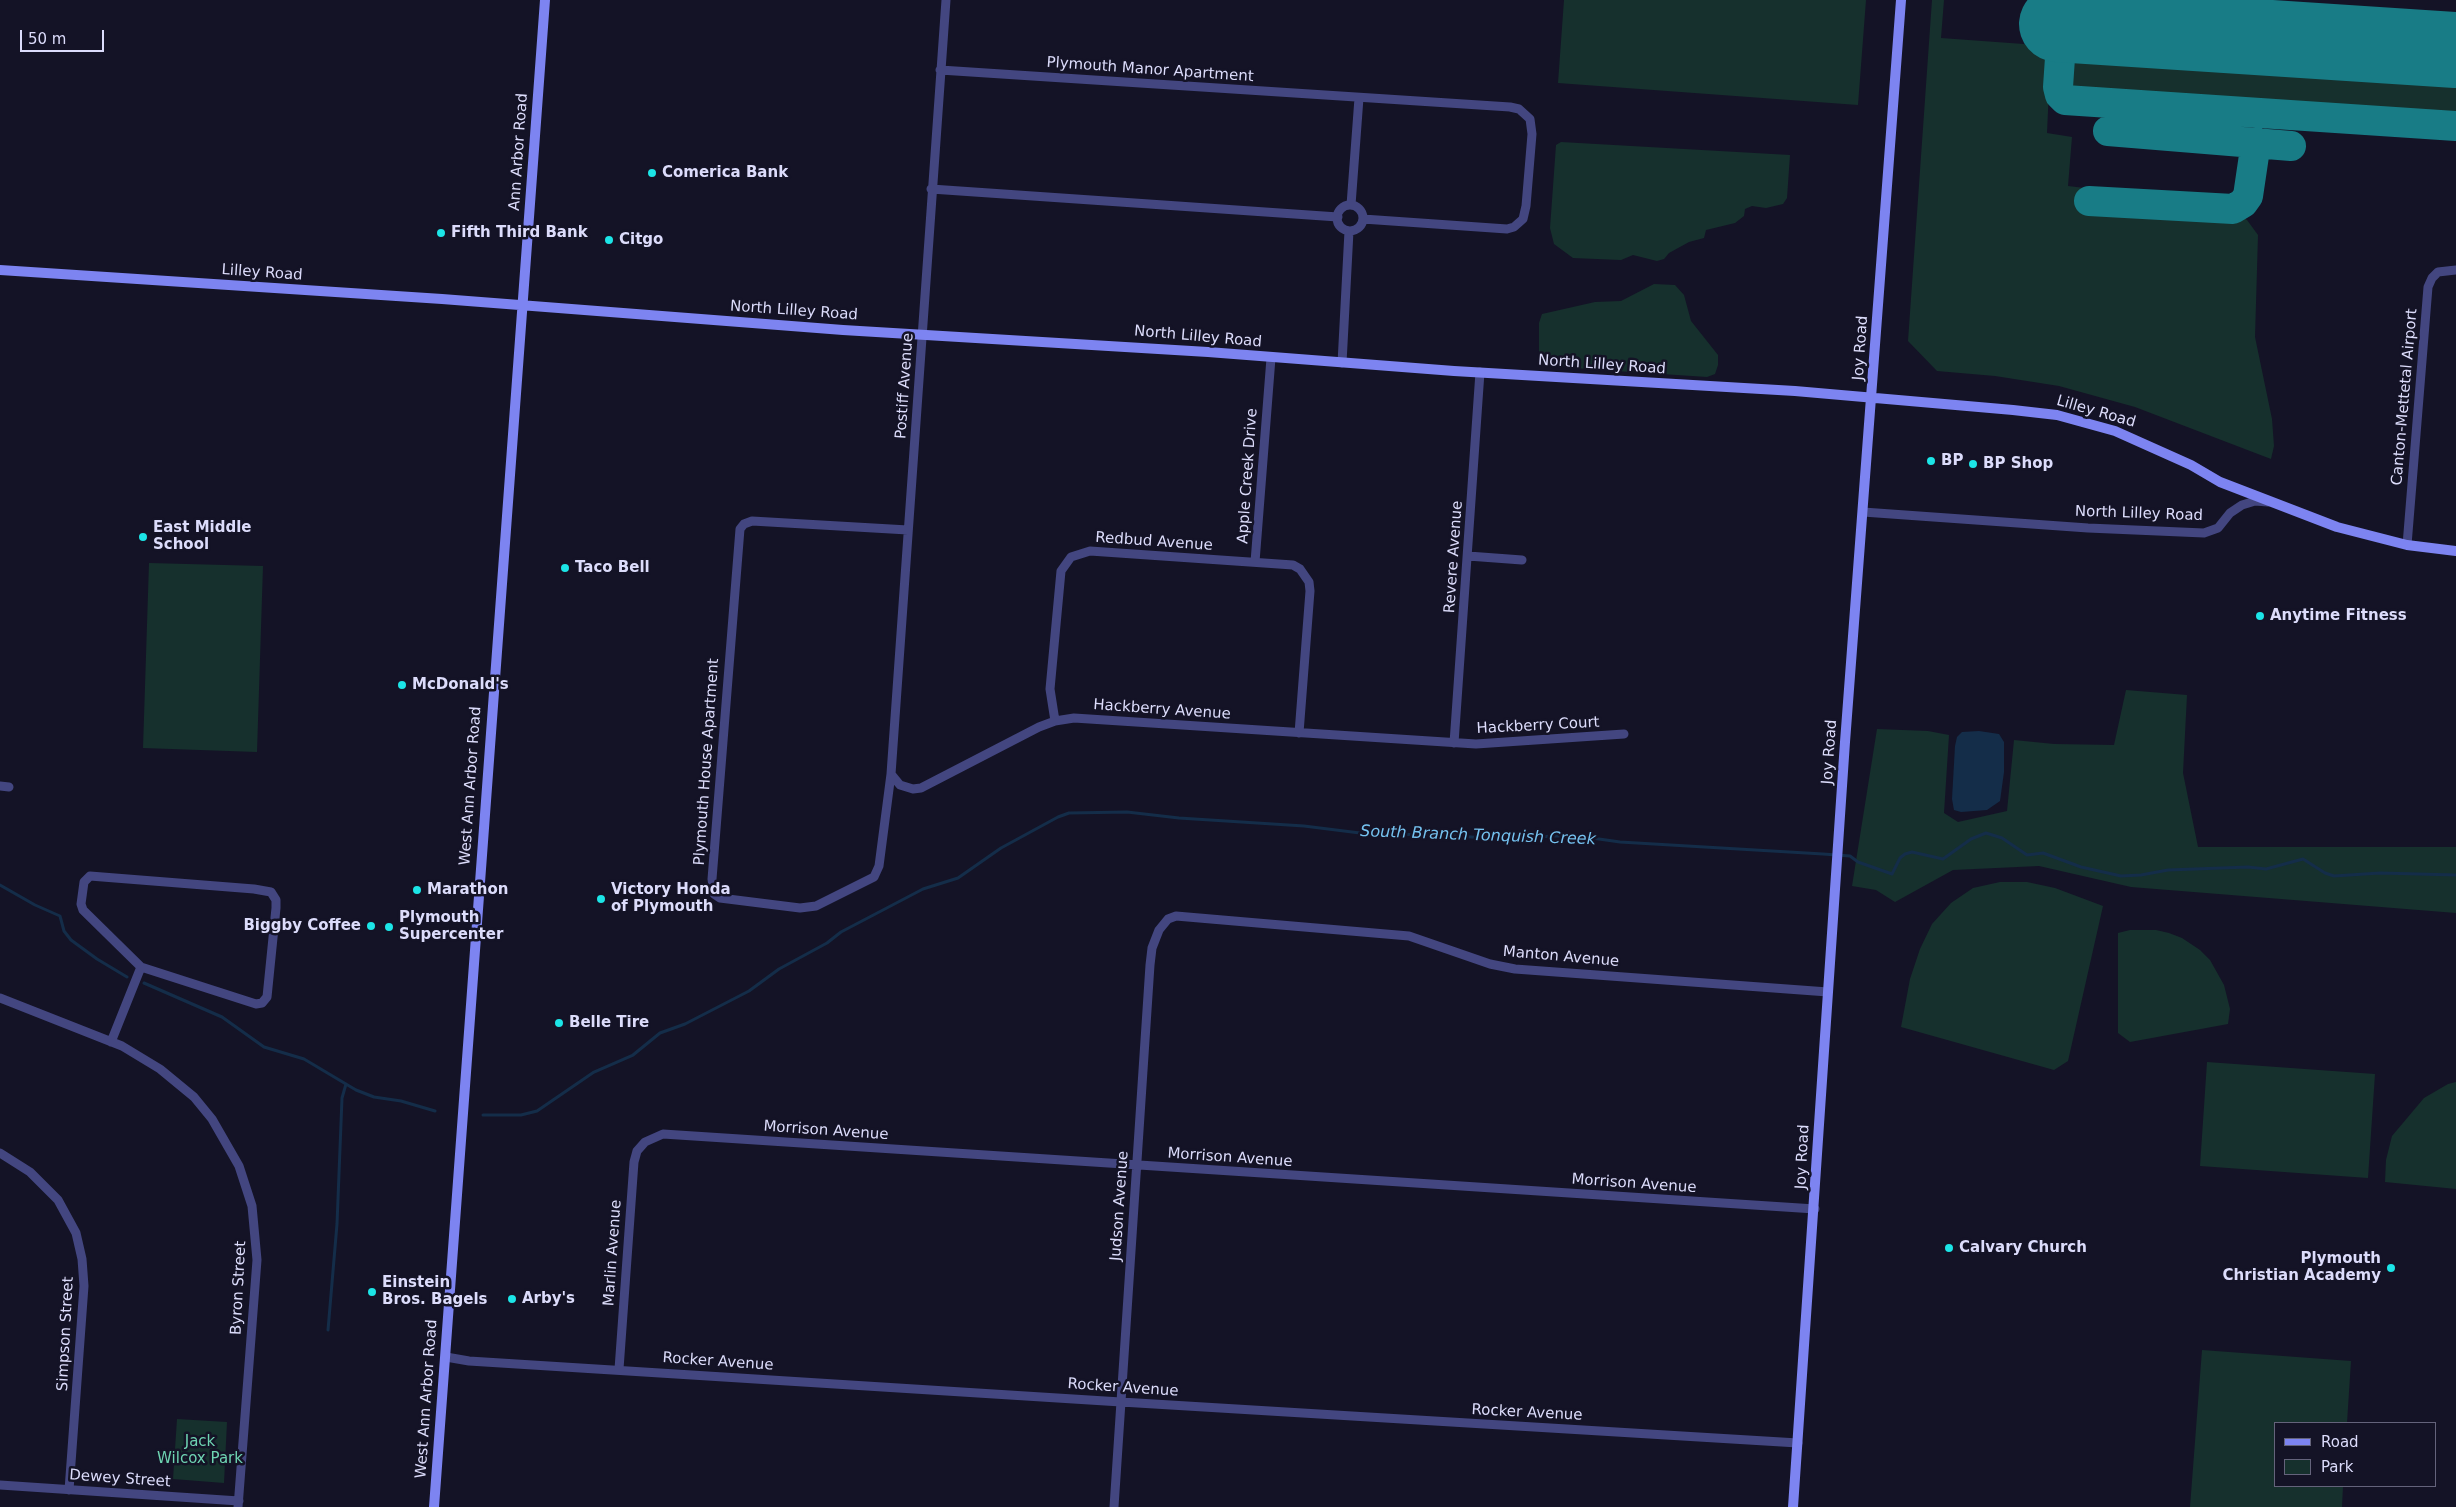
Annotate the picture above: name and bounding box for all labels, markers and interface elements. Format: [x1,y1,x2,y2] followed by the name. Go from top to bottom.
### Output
[22,20,106,52] scale bar
[28,30,66,48] text: 50 m
[1046,54,1254,86] street label: Plymouth Manor Apartment
[506,93,532,211] street label: Ann Arbor Road
[662,164,788,182] place label: Comerica Bank
[646,167,658,179] marker: Comerica Bank
[451,224,588,242] place label: Fifth Third Bank
[435,227,447,239] marker: Fifth Third Bank
[619,231,663,249] place label: Citgo
[603,234,615,246] marker: Citgo
[221,261,303,285] street label: Lilley Road
[729,298,859,324] street label: North Lilley Road
[2388,308,2422,486] street label: Canton-Mettetal Airport
[1850,315,1872,381] street label: Joy Road
[1133,322,1263,352] street label: North Lilley Road
[892,332,918,440] street label: Postiff Avenue
[1537,352,1667,378] street label: North Lilley Road
[2054,392,2138,432] street label: Lilley Road
[1234,408,1262,544] street label: Apple Creek Drive
[1941,452,1963,470] place label: BP
[1925,455,1937,467] marker: BP
[1983,455,2053,473] place label: BP Shop
[1967,458,1979,470] marker: BP Shop
[1441,500,1467,614] street label: Revere Avenue
[2075,503,2203,525] street label: North Lilley Road
[153,519,252,554] place label: East Middle School
[1095,529,1213,555] street label: Redbud Avenue
[137,531,149,543] marker: East Middle School
[575,559,650,577] place label: Taco Bell
[559,562,571,574] marker: Taco Bell
[2270,607,2407,625] place label: Anytime Fitness
[2254,610,2266,622] marker: Anytime Fitness
[691,658,723,866] street label: Plymouth House Apartment
[412,676,509,694] place label: McDonald's
[396,679,408,691] marker: McDonald's
[1093,696,1231,724] street label: Hackberry Avenue
[456,706,486,866] street label: West Ann Arbor Road
[1476,714,1600,738] street label: Hackberry Court
[1819,719,1841,785] street label: Joy Road
[1360,822,1596,850] water label: South Branch Tonquish Creek
[427,881,508,899] place label: Marathon
[611,881,731,916] place label: Victory Honda of Plymouth
[411,884,423,896] marker: Marathon
[595,893,607,905] marker: Victory Honda of Plymouth
[399,909,503,944] place label: Plymouth Supercenter
[243,917,361,935] place label: Biggby Coffee
[365,920,377,932] marker: Biggby Coffee
[383,921,395,933] marker: Plymouth Supercenter
[1502,943,1620,971] street label: Manton Avenue
[569,1014,649,1032] place label: Belle Tire
[553,1017,565,1029] marker: Belle Tire
[763,1118,889,1144] street label: Morrison Avenue
[1792,1124,1814,1190] street label: Joy Road
[1167,1145,1293,1171] street label: Morrison Avenue
[1107,1150,1133,1262] street label: Judson Avenue
[1571,1171,1697,1197] street label: Morrison Avenue
[600,1199,626,1307] street label: Marlin Avenue
[1959,1239,2087,1257] place label: Calvary Church
[228,1241,250,1335] street label: Byron Street
[1943,1242,1955,1254] marker: Calvary Church
[2223,1250,2381,1285] place label: Plymouth Christian Academy
[2385,1262,2397,1274] marker: Plymouth Christian Academy
[382,1274,488,1309] place label: Einstein Bros. Bagels
[54,1276,78,1392] street label: Simpson Street
[366,1286,378,1298] marker: Einstein Bros. Bagels
[522,1290,575,1308] place label: Arby's
[506,1293,518,1305] marker: Arby's
[412,1319,442,1479] street label: West Ann Arbor Road
[662,1349,774,1375] street label: Rocker Avenue
[1067,1375,1179,1401] street label: Rocker Avenue
[1471,1401,1583,1425] street label: Rocker Avenue
[2274,1422,2436,1487] legend
[157,1433,243,1468] park label: Jack Wilcox Park
[2321,1433,2359,1451] text: Road
[2321,1458,2353,1476] text: Park
[69,1466,171,1492] street label: Dewey Street

